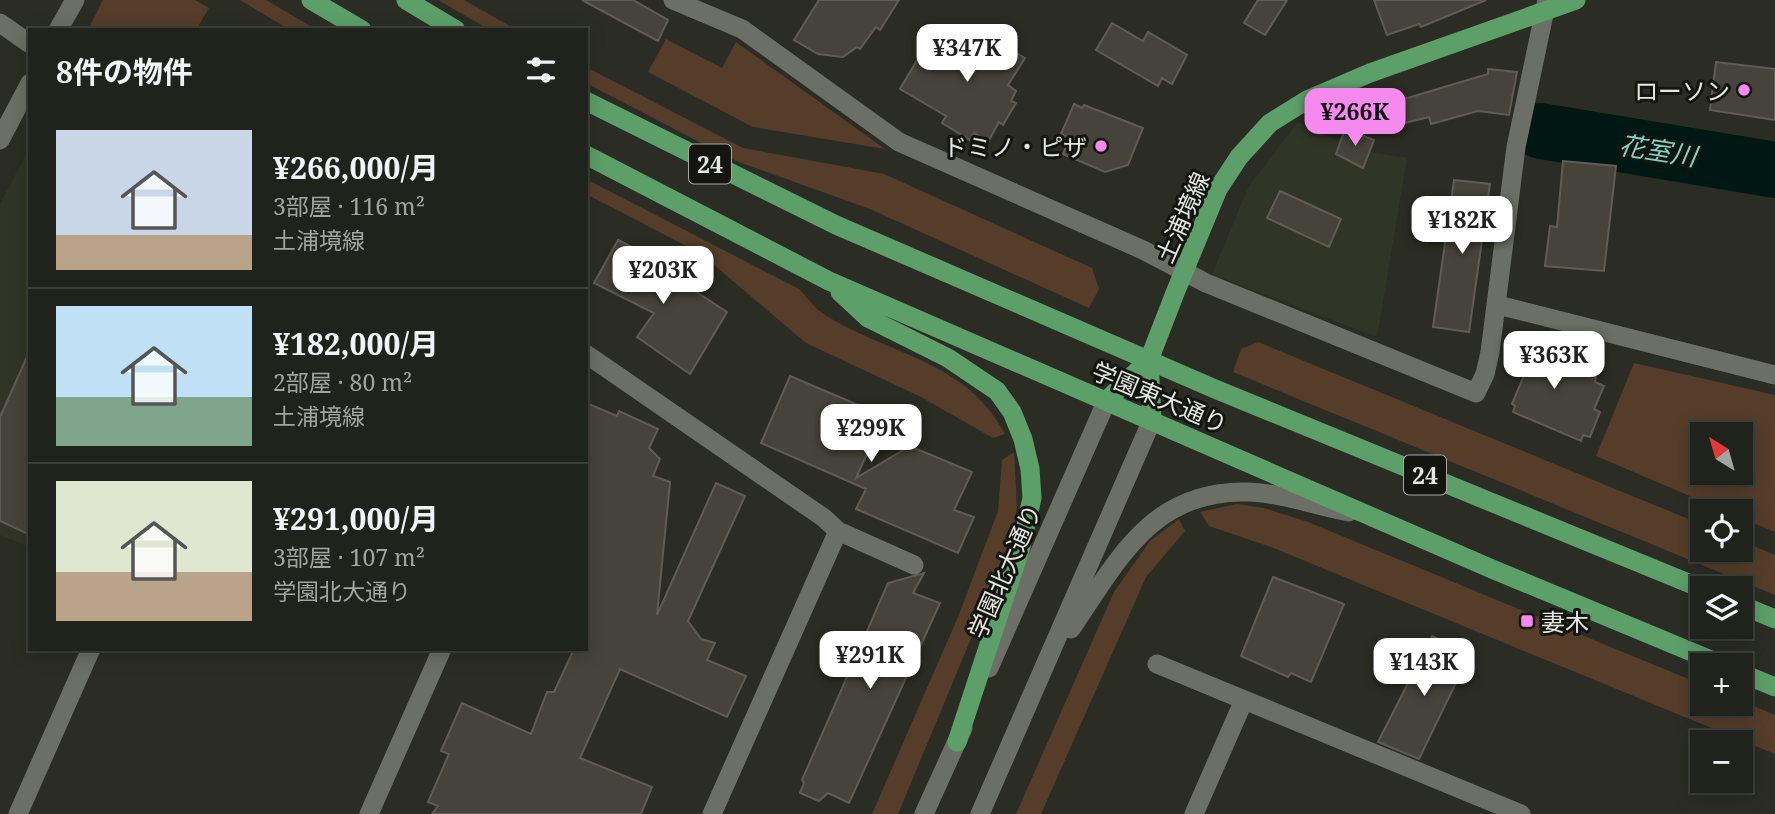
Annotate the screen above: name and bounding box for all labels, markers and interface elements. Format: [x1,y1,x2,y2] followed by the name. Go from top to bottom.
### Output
[918,24,1016,84] pin: ¥347K
[933,31,1001,63] text: ¥347K
[56,51,193,92] text: 8件の物件
[522,51,560,89] icon: filters
[1634,74,1730,107] place label: ローソン
[1736,82,1752,98] marker: ローソン
[1306,88,1404,148] pin: ¥266K
[1321,95,1389,127] text: ¥266K
[1617,126,1702,174] water label: 花室川
[943,130,1087,163] place label: ドミノ・ピザ
[1093,138,1109,154] marker: ドミノ・ピザ
[689,144,731,183] road number: 24
[273,147,439,188] text: ¥266,000/月
[112,158,196,242] icon: home
[1147,166,1217,268] street label: 土浦境線
[273,190,425,222] text: 3部屋 · 116 m²
[1413,196,1511,256] pin: ¥182K
[1428,203,1496,235] text: ¥182K
[273,224,365,256] text: 土浦境線
[614,246,712,306] pin: ¥203K
[629,253,697,285] text: ¥203K
[273,323,439,364] text: ¥182,000/月
[1505,332,1603,391] pin: ¥363K
[112,334,196,418] icon: home
[1520,338,1588,370] text: ¥363K
[1087,354,1233,440] street label: 学園東大通り
[273,366,412,398] text: 2部屋 · 80 m²
[273,400,365,432] text: 土浦境線
[822,405,920,464] pin: ¥299K
[837,411,905,443] text: ¥299K
[1690,422,1754,485] north arrow
[1690,422,1753,793] map controls
[1404,456,1446,495] road number: 24
[273,498,439,539] text: ¥291,000/月
[960,499,1048,643] street label: 学園北大通り
[1690,499,1753,562] button: locate
[112,509,196,593] icon: home
[273,541,425,573] text: 3部屋 · 107 m²
[273,575,411,607] text: 学園北大通り
[1690,576,1753,639] button: layers
[1541,605,1589,638] place label: 妻木
[1519,613,1535,629] marker: 妻木
[821,632,919,691] pin: ¥291K
[836,638,904,670] text: ¥291K
[1375,638,1473,698] pin: ¥143K
[1390,645,1458,677] text: ¥143K
[1690,653,1753,716] button: +
[1690,730,1753,793] button: −

